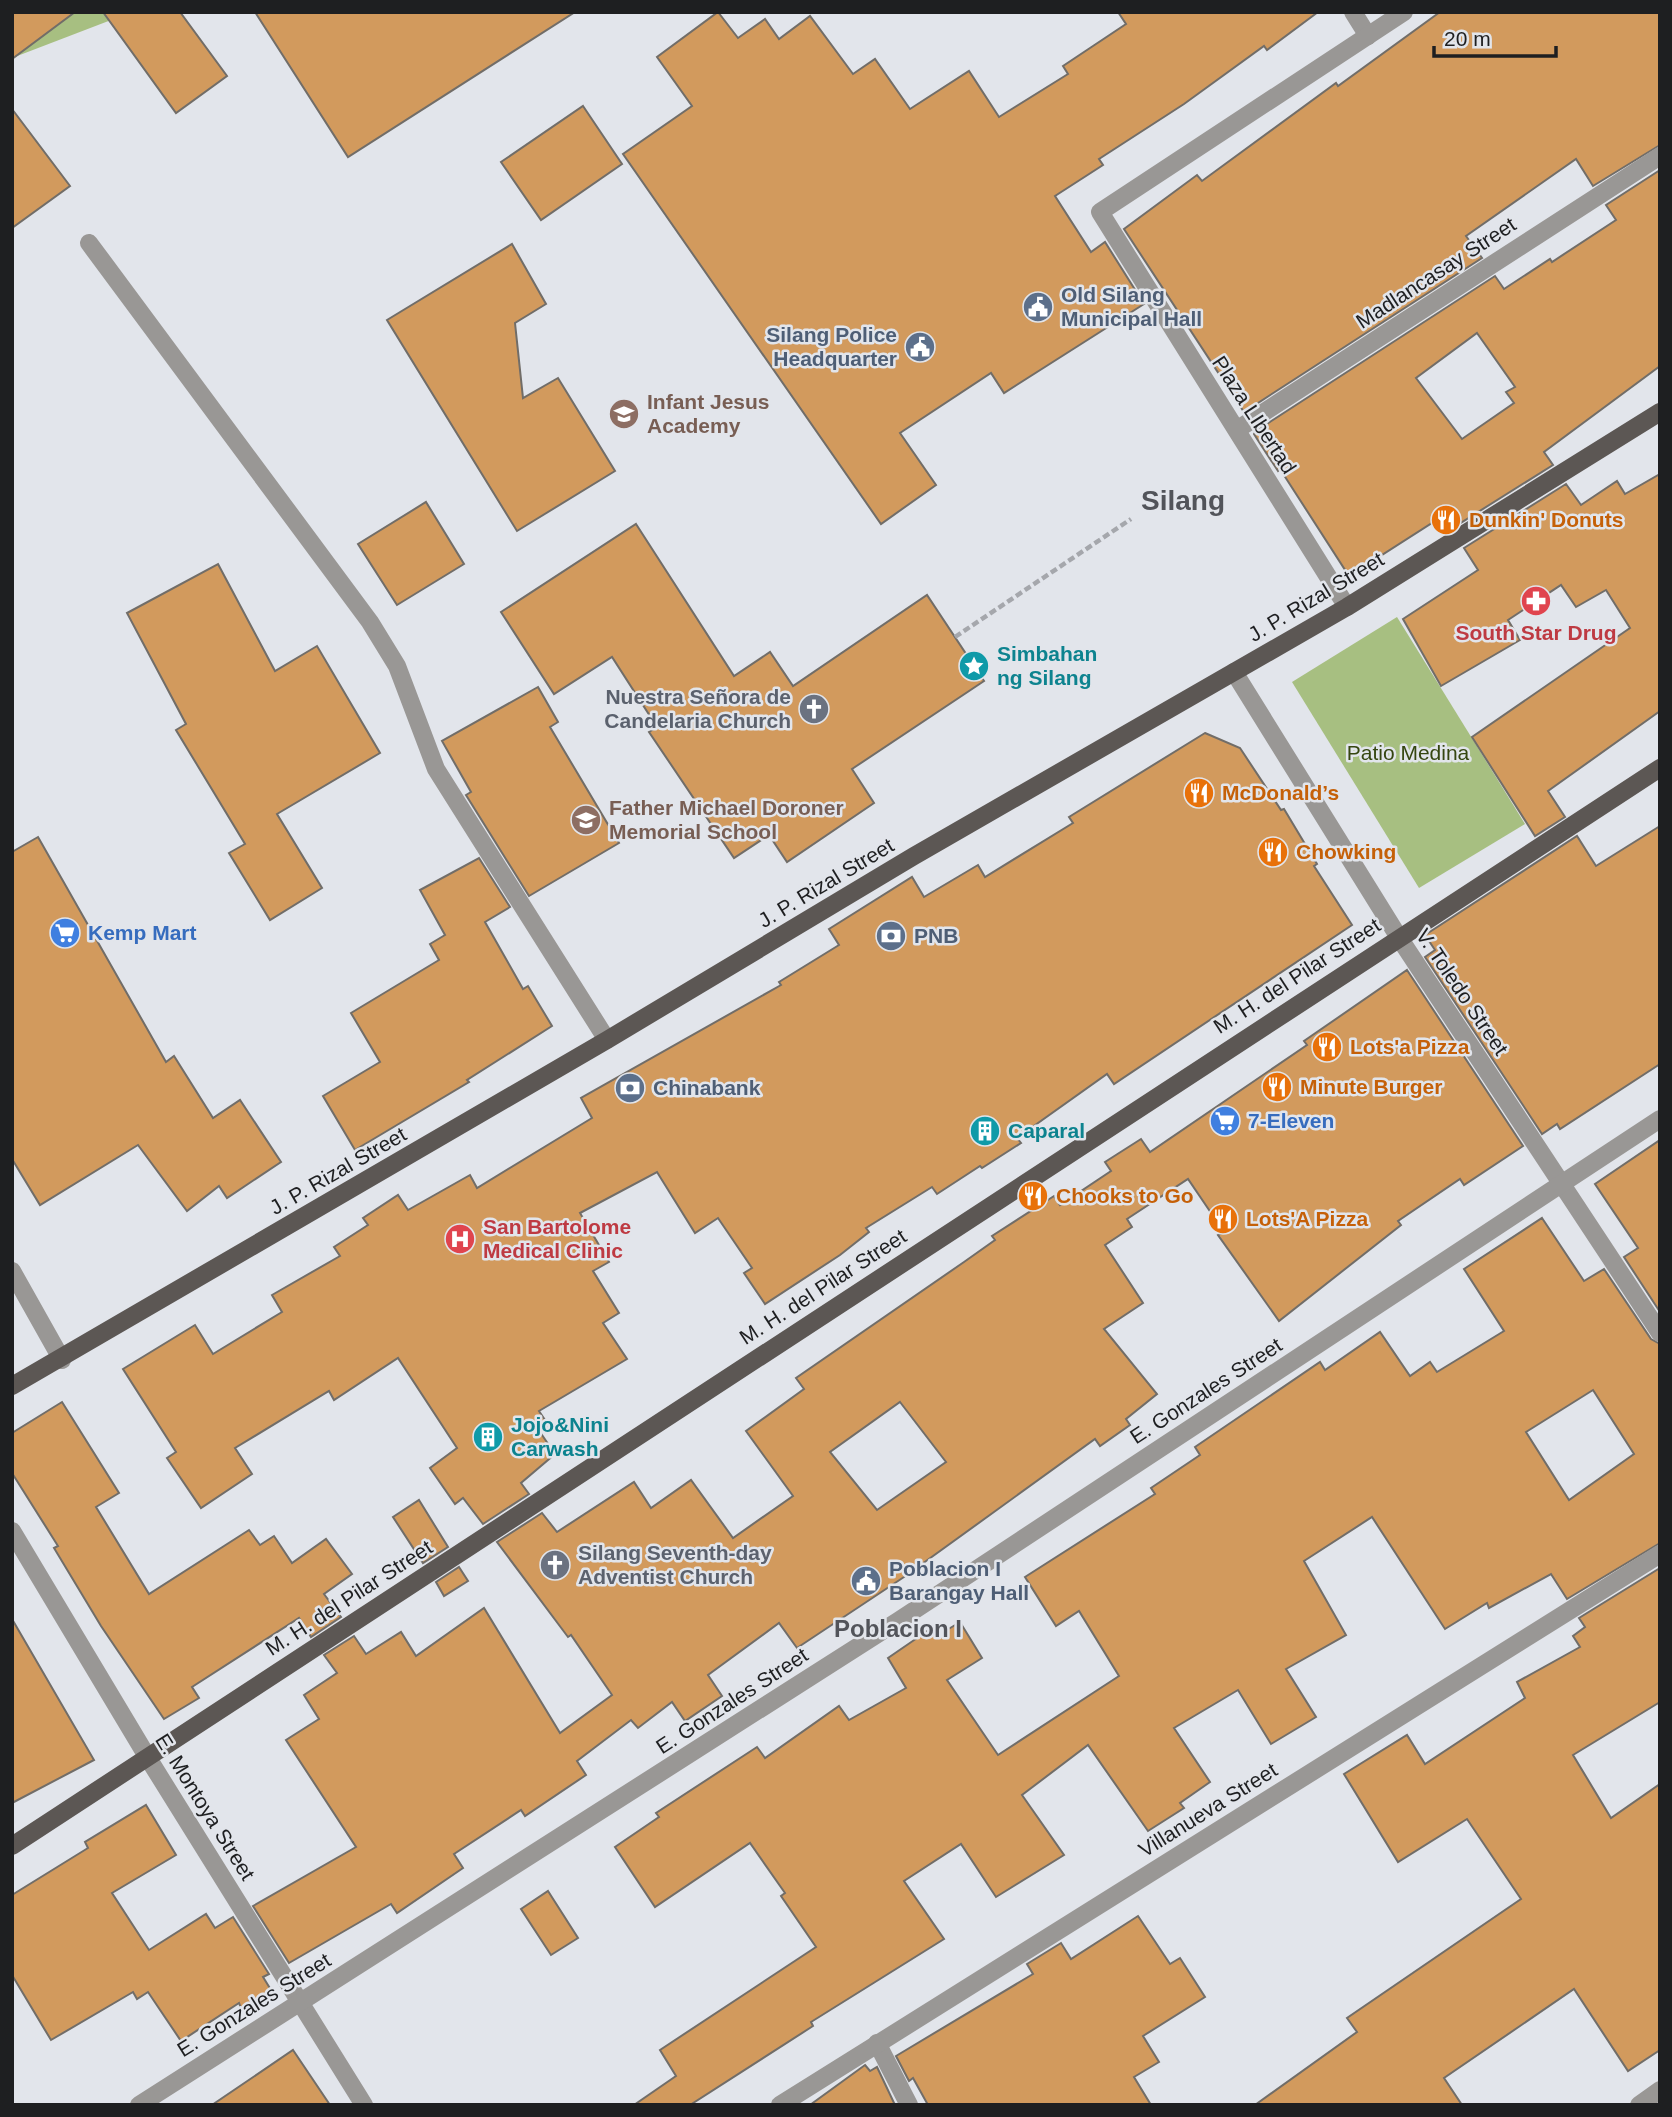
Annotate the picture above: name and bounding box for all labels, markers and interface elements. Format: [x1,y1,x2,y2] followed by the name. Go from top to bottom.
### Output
[1434,14,1556,58] scale bar
[1444,27,1491,50] text: 20 m
[1352,212,1520,333] street label: Madlancasay Street
[1061,283,1202,330] place label: Old Silang Municipal Hall
[1021,290,1055,324] public building icon: Old Silang Municipal Hall
[766,323,897,370] place label: Silang Police Headquarter
[903,330,937,364] public building icon: Silang Police Headquarter
[1208,352,1301,478] street label: Plaza LIbertad
[647,390,770,437] place label: Infant Jesus Academy
[607,397,641,431] school or university icon: Infant Jesus Academy
[1141,485,1225,516] district label: Silang
[1429,503,1463,537] restaurant icon: Dunkin' Donuts
[1469,508,1623,531] place label: Dunkin' Donuts
[1244,547,1388,646] street label: J. P. Rizal Street
[1519,584,1553,618] pharmacy icon: South Star Drug
[1456,621,1617,644] place label: South Star Drug
[997,642,1097,689] place label: Simbahan ng Silang
[957,649,991,683] place icon: Simbahan ng Silang
[604,685,791,732] place label: Nuestra Señora de Candelaria Church
[797,692,831,726] church icon: Nuestra Señora de Candelaria Church
[1347,741,1470,764] park label: Patio Medina
[1182,776,1216,810] restaurant icon: McDonald’s
[1222,781,1339,804] place label: McDonald’s
[609,796,844,843] place label: Father Michael Doroner Memorial School
[569,803,603,837] school or university icon: Father Michael Doroner Memorial School
[754,833,898,932] street label: J. P. Rizal Street
[1256,835,1290,869] restaurant icon: Chowking
[1296,840,1396,863] place label: Chowking
[1209,913,1384,1038] street label: M. H. del Pilar Street
[48,916,82,950] supermarket icon: Kemp Mart
[874,919,908,953] bank icon: PNB
[88,921,197,944] place label: Kemp Mart
[914,924,958,947] place label: PNB
[1412,924,1513,1059] street label: V. Toledo Street
[1310,1030,1344,1064] restaurant icon: Lots'a Pizza
[1350,1035,1470,1058] place label: Lots'a Pizza
[1260,1070,1294,1104] restaurant icon: Minute Burger
[613,1071,647,1105] bank icon: Chinabank
[1300,1075,1442,1098] place label: Minute Burger
[653,1076,761,1099] place label: Chinabank
[1208,1104,1242,1138] supermarket icon: 7-Eleven
[1248,1109,1334,1132] place label: 7-Eleven
[968,1114,1002,1148] building icon: Caparal
[1008,1119,1085,1142] place label: Caparal
[265,1122,410,1219] street label: J. P. Rizal Street
[1016,1179,1050,1213] restaurant icon: Chooks to Go
[1056,1184,1194,1207] place label: Chooks to Go
[1206,1202,1240,1236] restaurant icon: Lots'A Pizza
[1246,1207,1368,1230] place label: Lots'A Pizza
[483,1215,631,1262] place label: San Bartolome Medical Clinic
[443,1222,477,1256] hospital icon: San Bartolome Medical Clinic
[735,1224,910,1349] street label: M. H. del Pilar Street
[1126,1333,1286,1448] street label: E. Gonzales Street
[511,1413,609,1460] place label: Jojo&Nini Carwash
[471,1420,505,1454] building icon: Jojo&Nini Carwash
[261,1535,436,1660] street label: M. H. del Pilar Street
[578,1541,772,1588] place label: Silang Seventh-day Adventist Church
[538,1548,572,1582] church icon: Silang Seventh-day Adventist Church
[889,1557,1029,1604] place label: Poblacion I Barangay Hall
[849,1564,883,1598] public building icon: Poblacion I Barangay Hall
[834,1615,962,1642] district label: Poblacion I
[652,1643,812,1758] street label: E. Gonzales Street
[151,1729,260,1884] street label: E. Montoya Street
[1134,1758,1281,1861] street label: Villanueva Street
[173,1948,335,2061] street label: E. Gonzales Street

